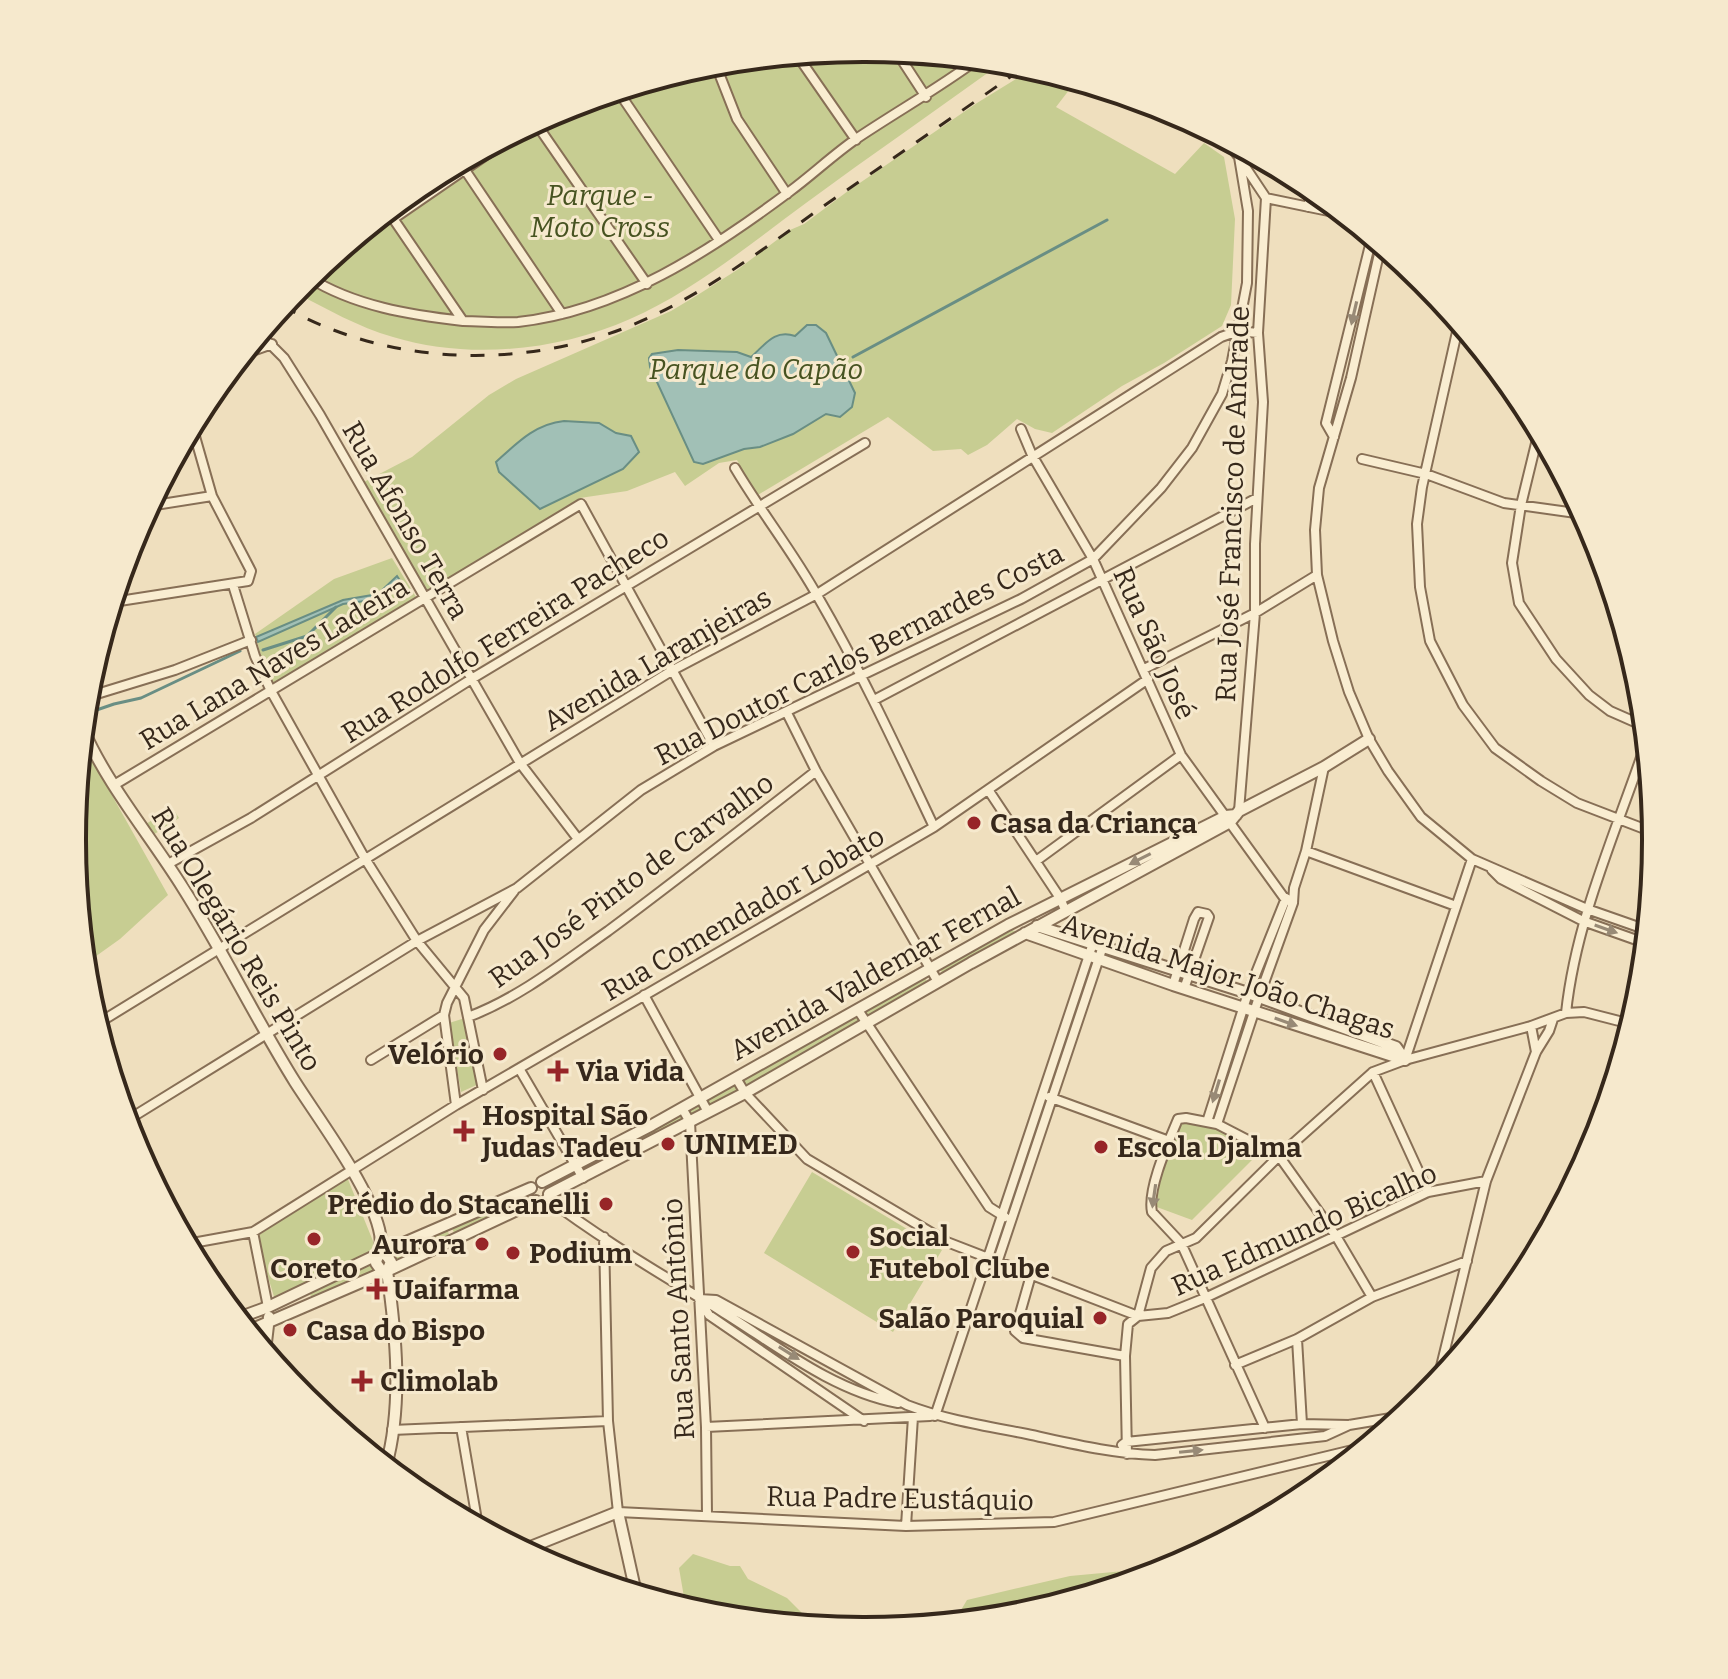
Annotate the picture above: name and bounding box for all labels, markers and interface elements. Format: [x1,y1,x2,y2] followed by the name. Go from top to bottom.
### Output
[530,179,670,244] park label: Parque - Moto Cross
[1347,301,1359,326] one-way arrow
[1209,305,1256,703] street label: Rua José Francisco de Andrade
[649,353,863,386] park label: Parque do Capão
[336,415,476,625] street label: Rua Afonso Terra
[336,521,675,750] street label: Rua Rodolfo Ferreira Pacheco
[650,537,1069,772] street label: Rua Doutor Carlos Bernardes Costa
[1106,562,1203,724] street label: Rua São José
[134,570,415,757] street label: Rua Lana Naves Ladeira
[537,581,777,738] street label: Avenida Laranjeiras
[483,766,780,995] street label: Rua José Pinto de Carvalho
[145,801,328,1077] street label: Rua Olegário Reis Pinto
[990,807,1197,840] place label: Casa da Criança
[965,814,983,832] marker: Casa da Criança
[596,819,890,1008] street label: Rua Comendador Lobato
[1128,852,1151,866] one-way arrow
[724,880,1026,1067] street label: Avenida Valdemar Fernal
[1057,907,1399,1046] street label: Avenida Major João Chagas
[1595,924,1619,936] one-way arrow
[1274,1016,1298,1028] one-way arrow
[388,1038,484,1071] place label: Velório
[491,1045,509,1063] marker: Velório
[576,1055,685,1088] place label: Via Vida
[547,1060,569,1082] marker: Via Vida
[1209,1079,1222,1103] one-way arrow
[480,1099,648,1164] place label: Hospital São Judas Tadeu
[453,1120,475,1142] marker: Hospital São Judas Tadeu
[684,1128,798,1161] place label: UNIMED
[1117,1131,1302,1164] place label: Escola Djalma
[659,1135,677,1153] marker: UNIMED
[1092,1138,1110,1156] marker: Escola Djalma
[1167,1156,1442,1303] street label: Rua Edmundo Bicalho
[1147,1184,1160,1209] one-way arrow
[327,1188,590,1221] place label: Prédio do Stacanelli
[597,1195,615,1213] marker: Prédio do Stacanelli
[656,1197,701,1441] street label: Rua Santo Antônio
[869,1220,1050,1285] place label: Social Futebol Clube
[372,1228,466,1261] place label: Aurora
[305,1230,323,1248] marker: Coreto
[473,1235,491,1253] marker: Aurora
[529,1237,633,1270] place label: Podium
[844,1243,862,1261] marker: Social Futebol Clube
[504,1244,522,1262] marker: Podium
[270,1252,358,1285] place label: Coreto
[393,1273,520,1306] place label: Uaifarma
[368,1280,386,1298] marker: Uaifarma
[878,1302,1084,1335] place label: Salão Paroquial
[1091,1309,1109,1327] marker: Salão Paroquial
[306,1314,485,1347] place label: Casa do Bispo
[281,1321,299,1339] marker: Casa do Bispo
[778,1346,800,1360] one-way arrow
[380,1365,498,1398] place label: Climolab
[351,1370,373,1392] marker: Climolab
[1179,1444,1204,1457] one-way arrow
[766,1480,1034,1517] street label: Rua Padre Eustáquio

